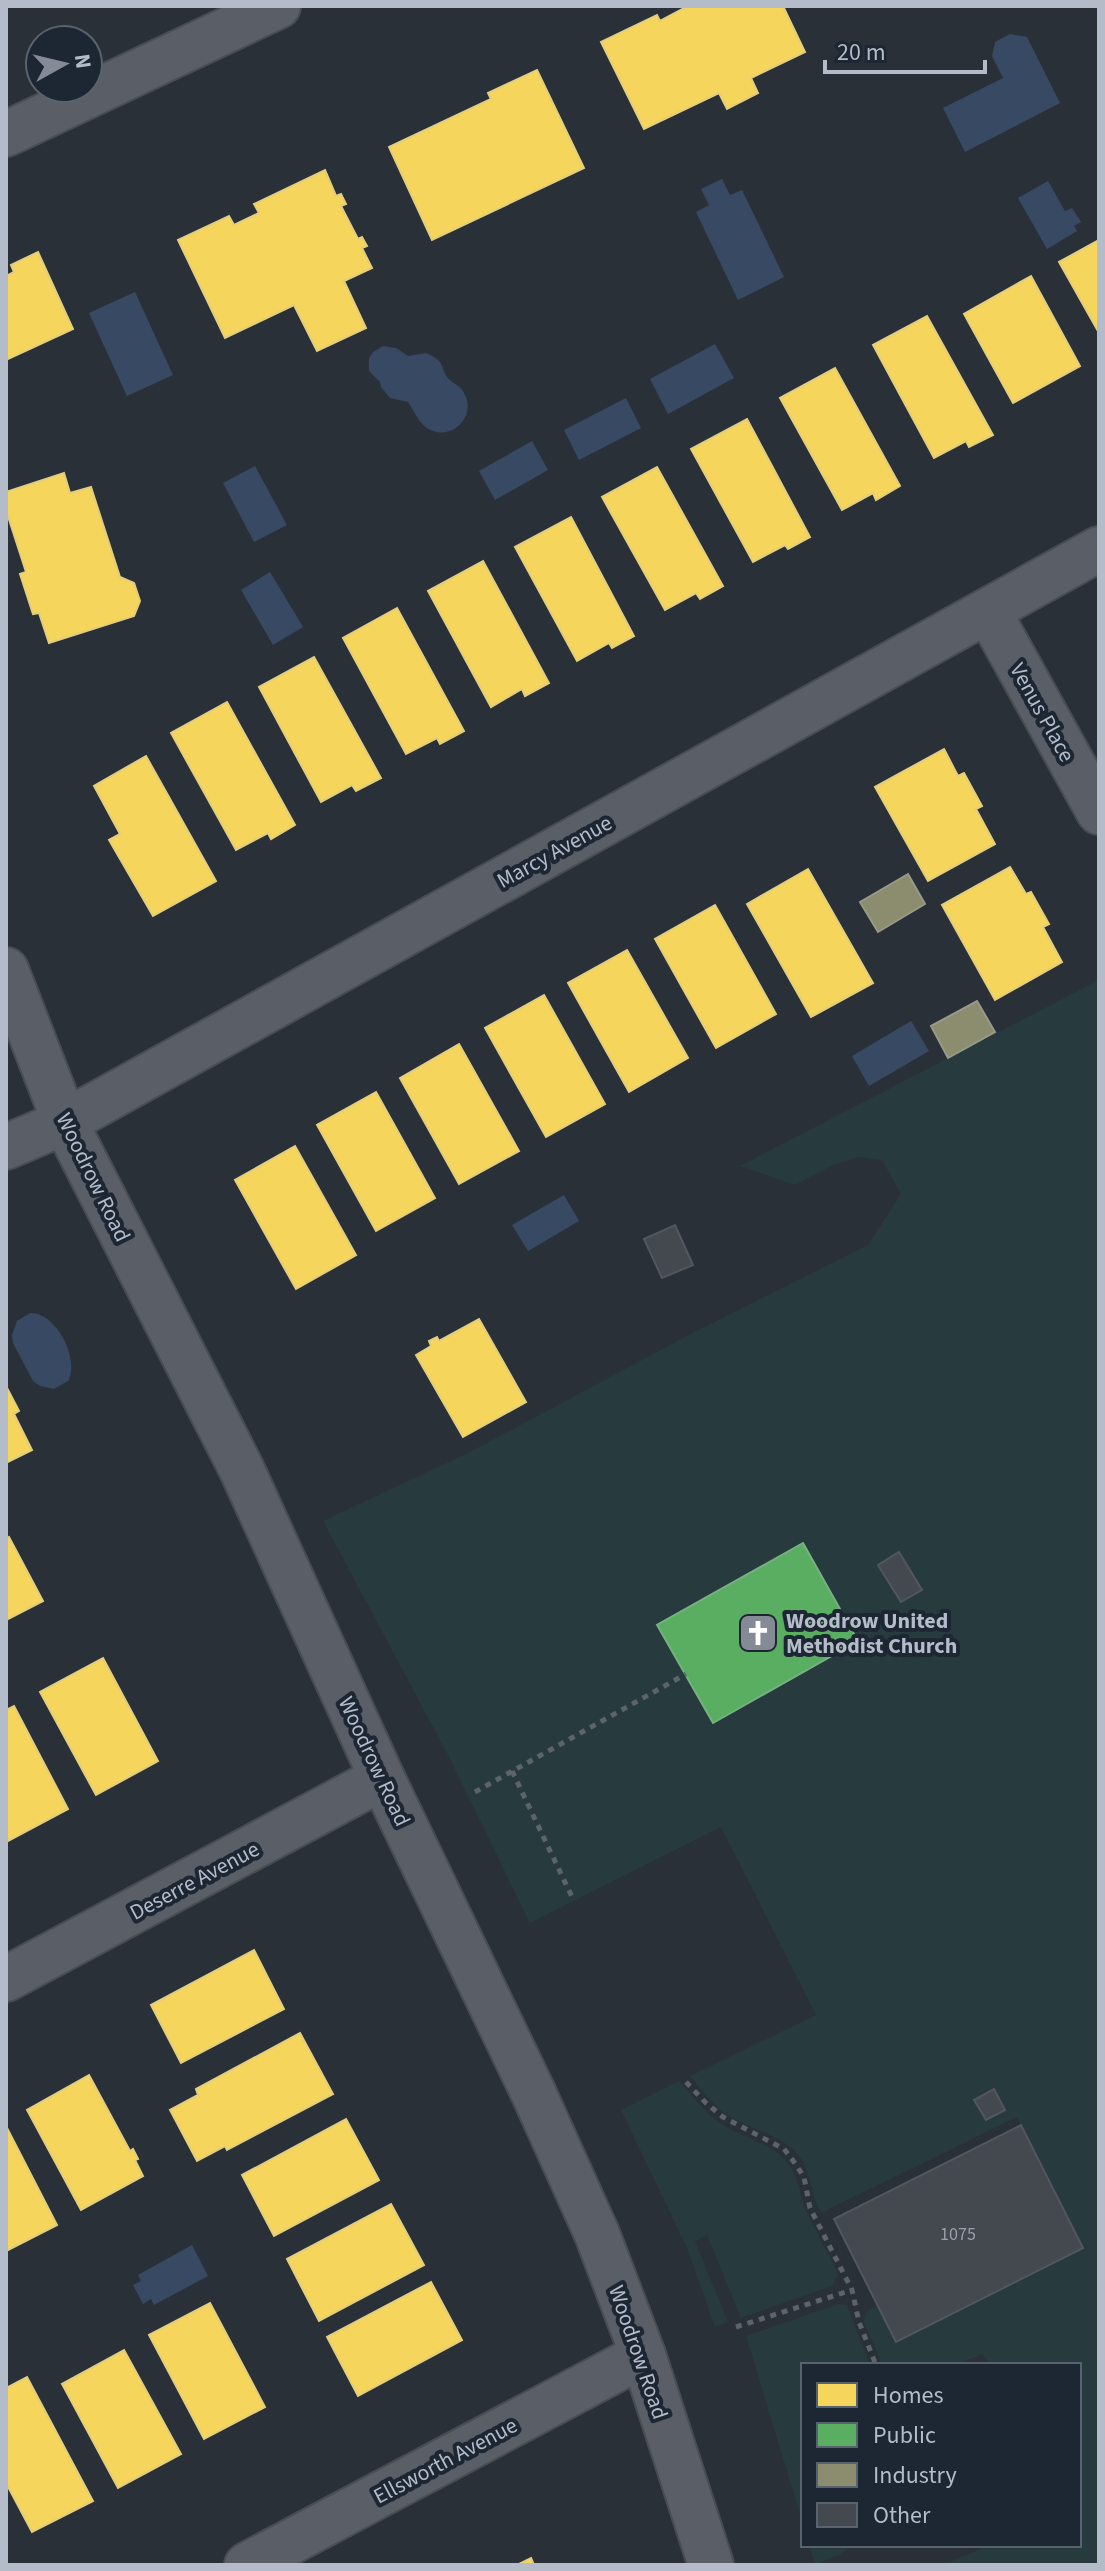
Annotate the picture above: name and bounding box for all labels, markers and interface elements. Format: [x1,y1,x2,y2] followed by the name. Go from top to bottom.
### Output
[24,24,104,104] north arrow
[825,24,985,74] scale bar
[837,35,886,70] text: 20 m
[66,52,100,71] text: N
[1002,657,1083,768] street label: Venus Place
[491,807,618,897] street label: Marcy Avenue
[48,1107,138,1247] street label: Woodrow Road
[786,1605,957,1662] place label: Woodrow United Methodist Church
[737,1612,779,1654] church icon: Woodrow United Methodist Church
[330,1691,418,1832] street label: Woodrow Road
[124,1833,265,1929] street label: Deserre Avenue
[940,2222,976,2247] house number: 1075
[600,2281,676,2424] street label: Woodrow Road
[801,2363,1081,2547] legend
[873,2378,944,2413] text: Homes
[368,2409,523,2512] street label: Ellsworth Avenue
[873,2418,936,2453] text: Public
[873,2458,957,2493] text: Industry
[873,2498,931,2533] text: Other

